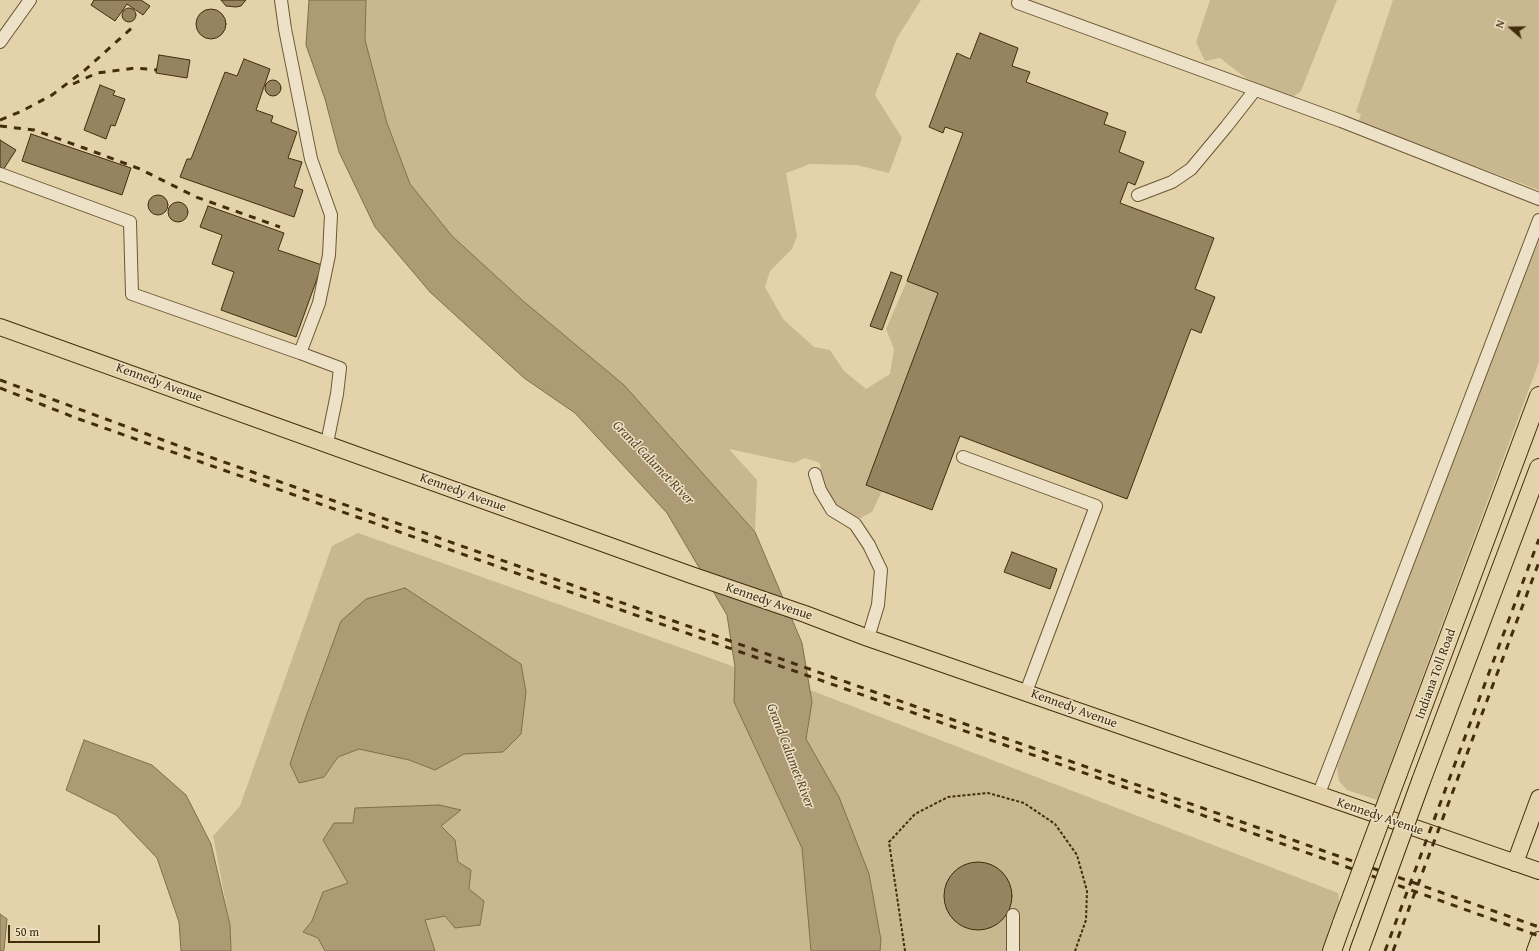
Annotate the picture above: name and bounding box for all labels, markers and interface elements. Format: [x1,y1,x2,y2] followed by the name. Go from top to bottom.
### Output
[1491,8,1531,48] north arrow
[1491,18,1508,30] text: N
[114,360,204,406] street label: Kennedy Avenue
[609,417,697,509] water label: Grand Calumet River
[418,470,508,516] street label: Kennedy Avenue
[724,580,814,624] street label: Kennedy Avenue
[1412,627,1460,721] street label: Indiana Toll Road
[1029,686,1119,732] street label: Kennedy Avenue
[762,701,818,811] water label: Grand Calumet River
[1335,795,1425,839] street label: Kennedy Avenue
[10,917,102,943] scale bar
[15,923,39,940] text: 50 m

